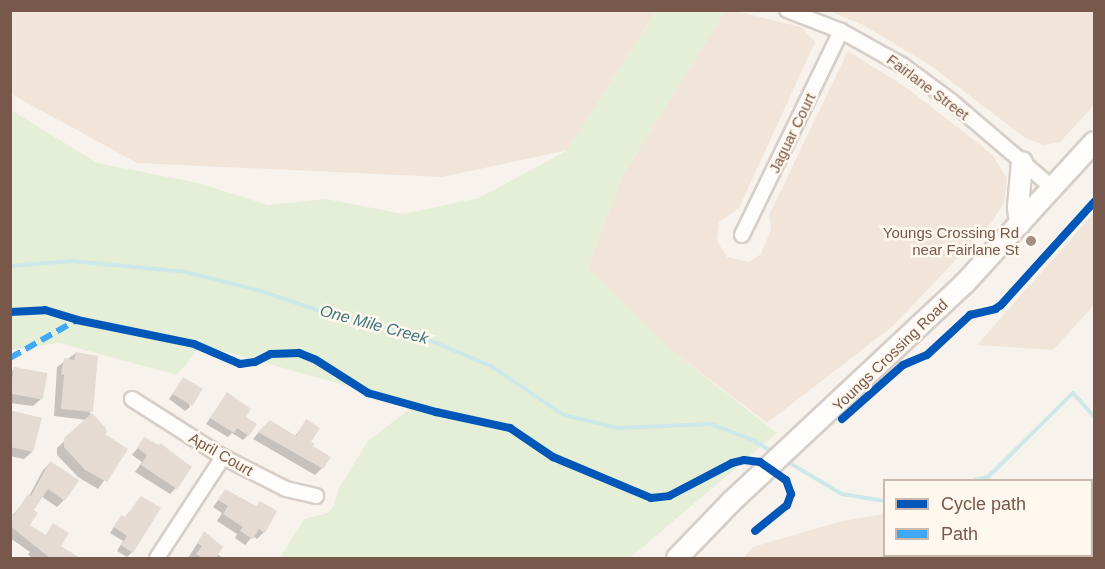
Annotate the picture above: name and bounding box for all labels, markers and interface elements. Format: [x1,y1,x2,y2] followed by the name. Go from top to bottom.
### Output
[883,50,973,124] street label: Fairlane Street
[765,90,819,176] street label: Jaguar Court
[883,223,1019,258] place label: Youngs Crossing Rd near Fairlane St
[1024,234,1038,248] marker: Youngs Crossing Rd near Fairlane St
[829,295,951,415] street label: Youngs Crossing Road
[318,301,430,349] water label: One Mile Creek
[186,428,256,480] street label: April Court
[883,479,1093,557] legend
[941,494,1026,514] text: Cycle path
[941,524,978,544] text: Path

